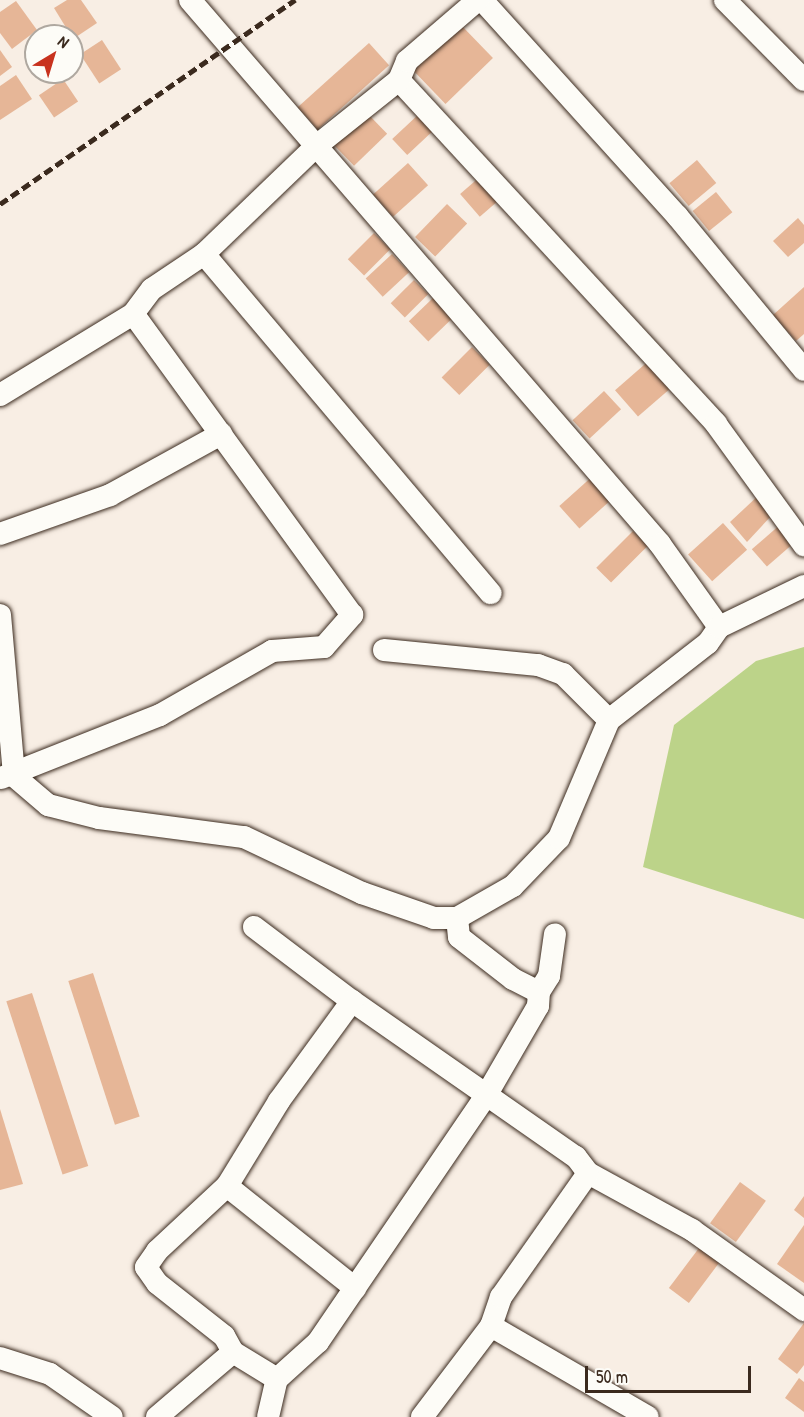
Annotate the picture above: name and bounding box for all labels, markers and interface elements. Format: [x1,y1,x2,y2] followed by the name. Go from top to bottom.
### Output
[24,24,84,84] north arrow
[54,30,74,53] text: N
[588,1354,754,1392] scale bar
[596,1364,628,1389] text: 50 m

